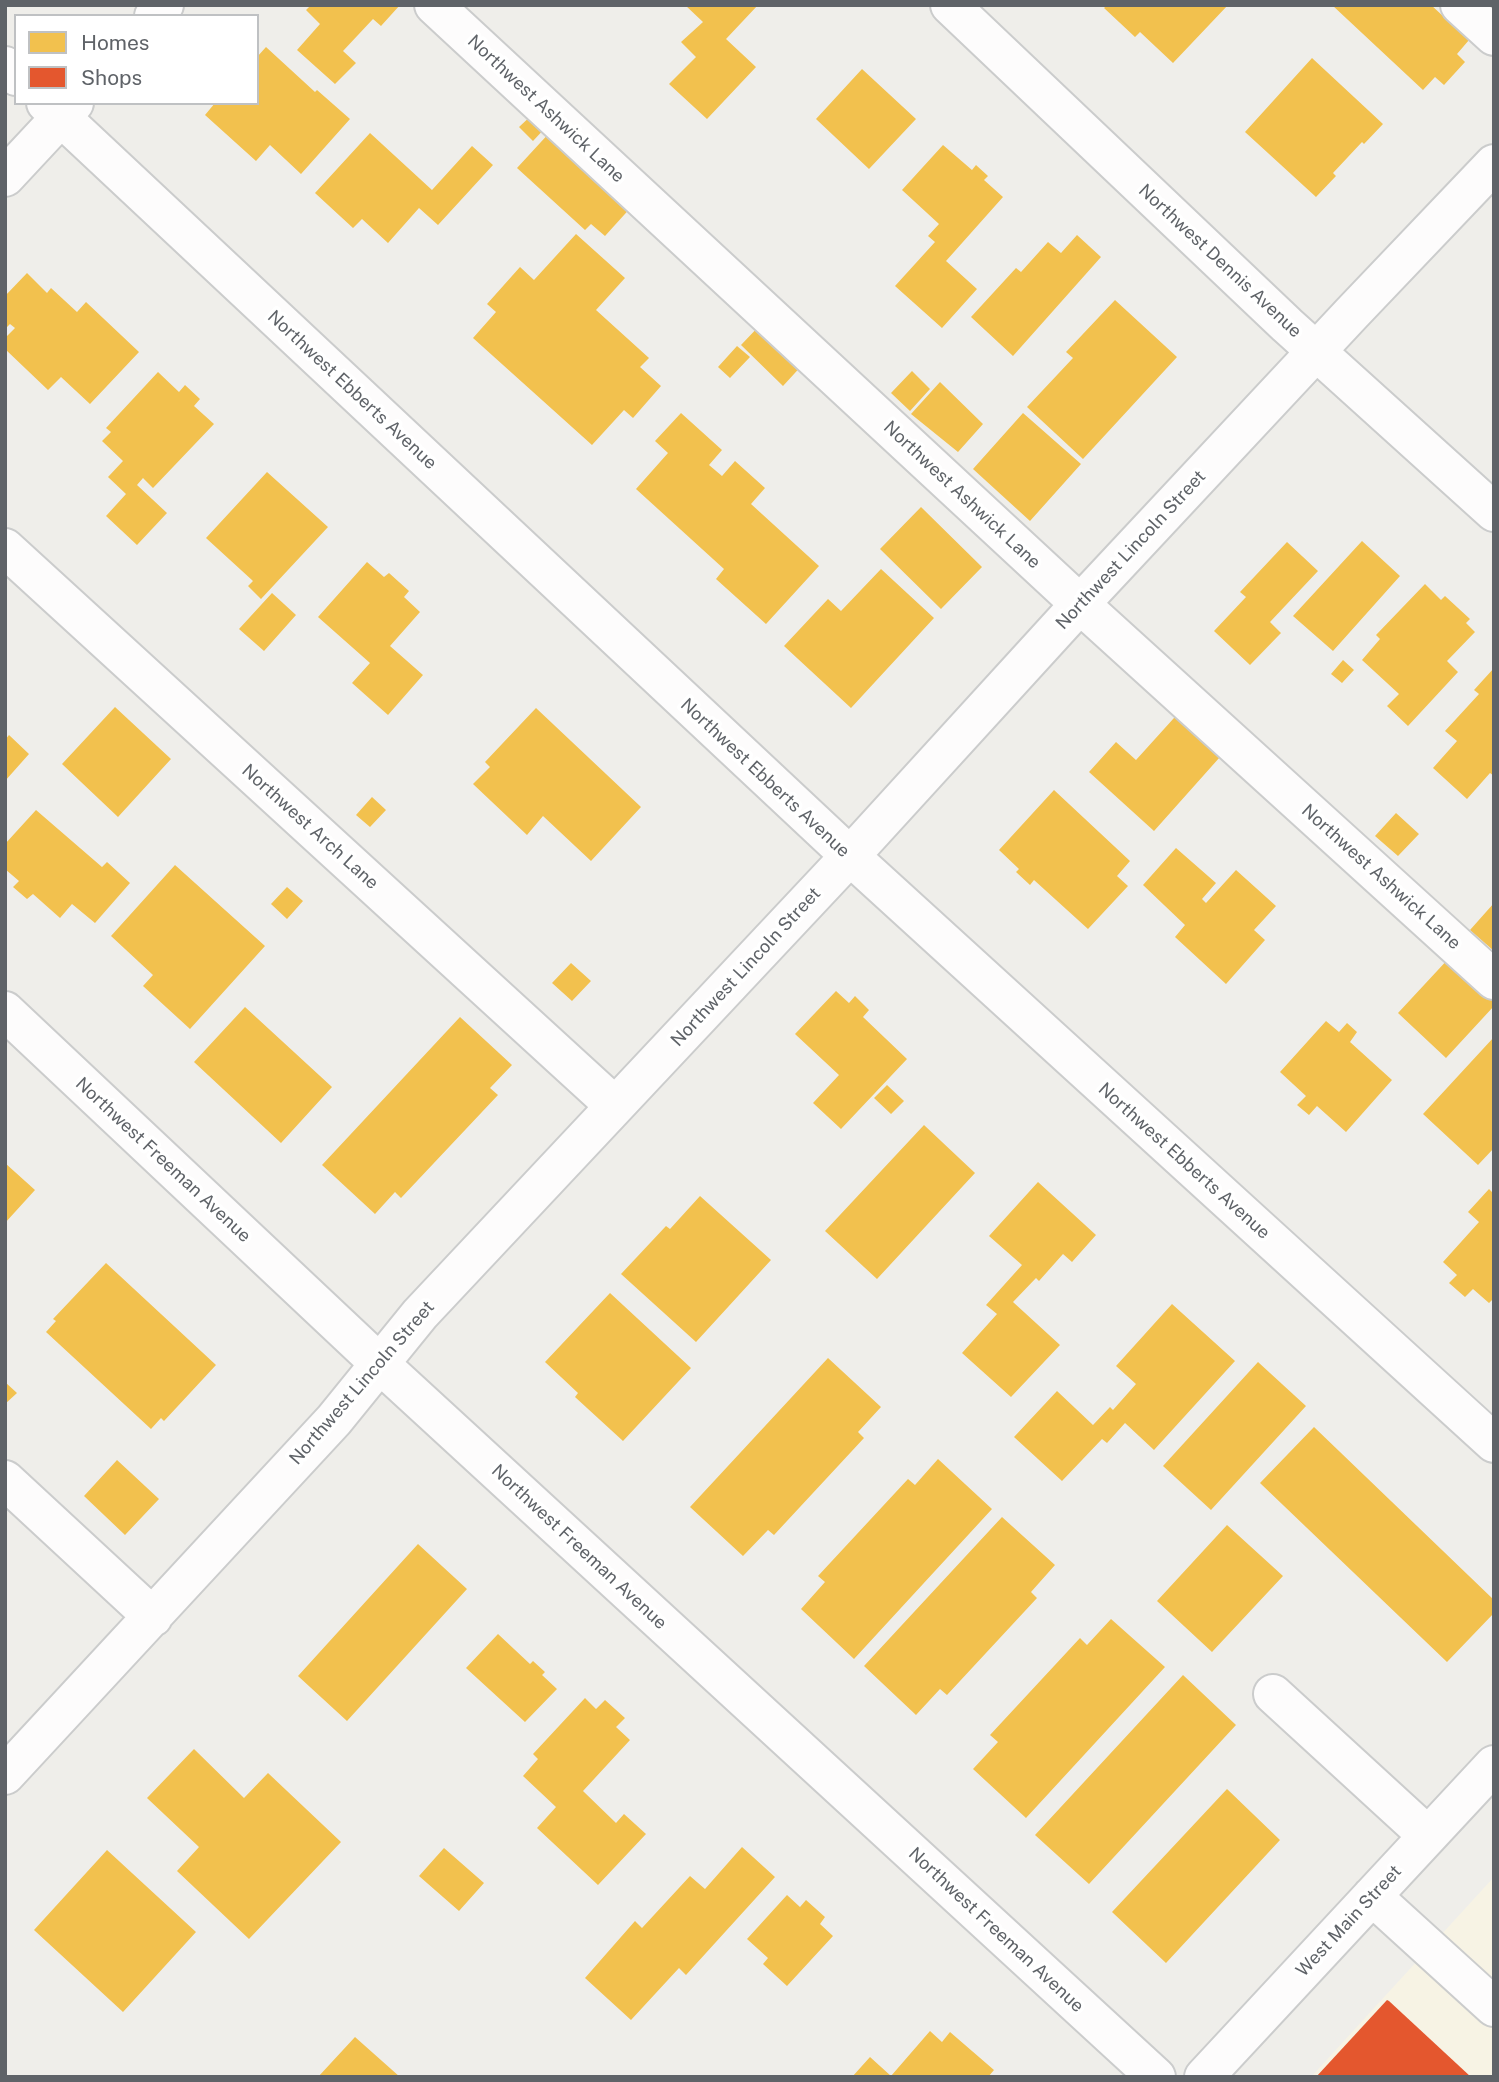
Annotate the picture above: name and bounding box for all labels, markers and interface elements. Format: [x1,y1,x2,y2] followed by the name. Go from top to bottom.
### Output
[14,14,259,105] legend
[81,30,149,55] text: Homes
[463,31,629,187] street label: Northwest Ashwick Lane
[81,65,142,90] text: Shops
[1134,180,1306,342] street label: Northwest Dennis Avenue
[263,306,441,474] street label: Northwest Ebberts Avenue
[879,417,1045,573] street label: Northwest Ashwick Lane
[1052,466,1210,634] street label: Northwest Lincoln Street
[676,694,854,862] street label: Northwest Ebberts Avenue
[237,760,383,894] street label: Northwest Arch Lane
[1297,800,1465,954] street label: Northwest Ashwick Lane
[667,883,825,1051] street label: Northwest Lincoln Street
[71,1073,255,1247] street label: Northwest Freeman Avenue
[1094,1078,1274,1244] street label: Northwest Ebberts Avenue
[285,1297,439,1469] street label: Northwest Lincoln Street
[487,1460,671,1634] street label: Northwest Freeman Avenue
[904,1843,1088,2017] street label: Northwest Freeman Avenue
[1292,1861,1406,1981] street label: West Main Street

